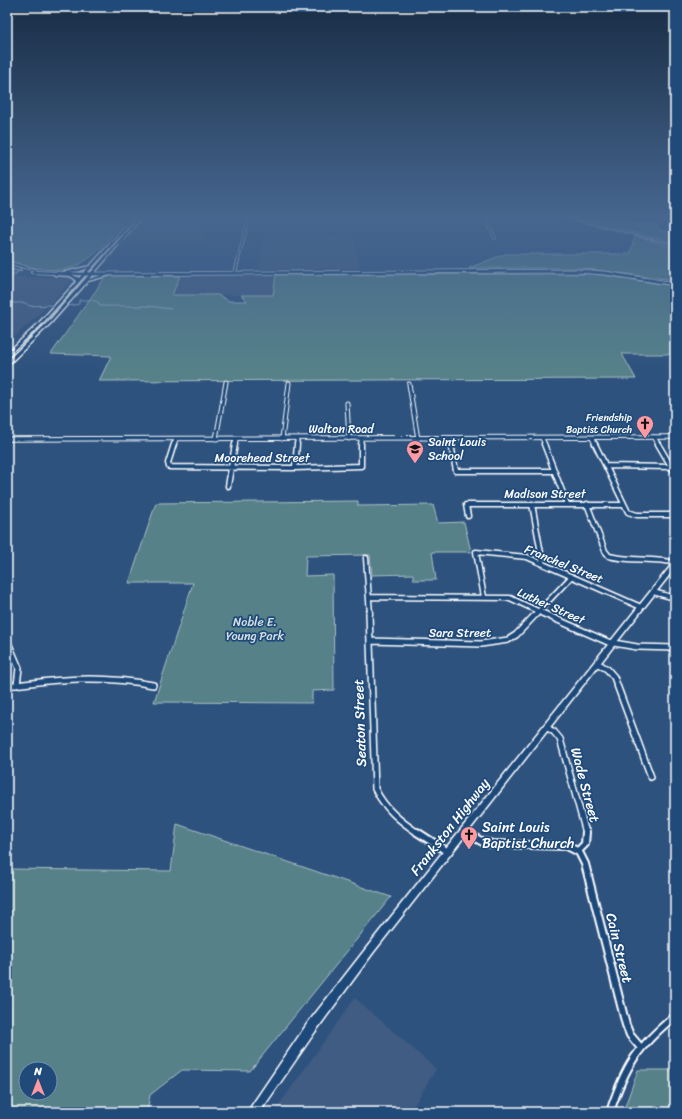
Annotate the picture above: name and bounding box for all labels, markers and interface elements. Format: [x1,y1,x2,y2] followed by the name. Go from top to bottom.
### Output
[566,409,633,439] place label: Friendship Baptist Church
[635,414,655,439] church icon: Friendship Baptist Church
[308,418,375,440] street label: Walton Road
[428,431,486,467] place label: Saint Louis School
[405,439,425,464] school or university icon: Saint Louis School
[214,447,311,469] street label: Moorehead Street
[504,483,587,505] street label: Madison Street
[521,538,607,590] street label: Franchel Street
[514,581,590,631] street label: Luther Street
[226,611,285,647] park label: Noble E. Young Park
[429,622,491,644] street label: Sara Street
[346,679,374,767] street label: Seaton Street
[563,745,607,825] street label: Wade Street
[404,772,497,881] street label: Frankston Highway
[482,815,574,856] place label: Saint Louis Baptist Church
[459,825,479,850] church icon: Saint Louis Baptist Church
[598,910,640,986] street label: Cain Street
[18,1061,58,1101] north arrow
[33,1062,42,1081] text: N

